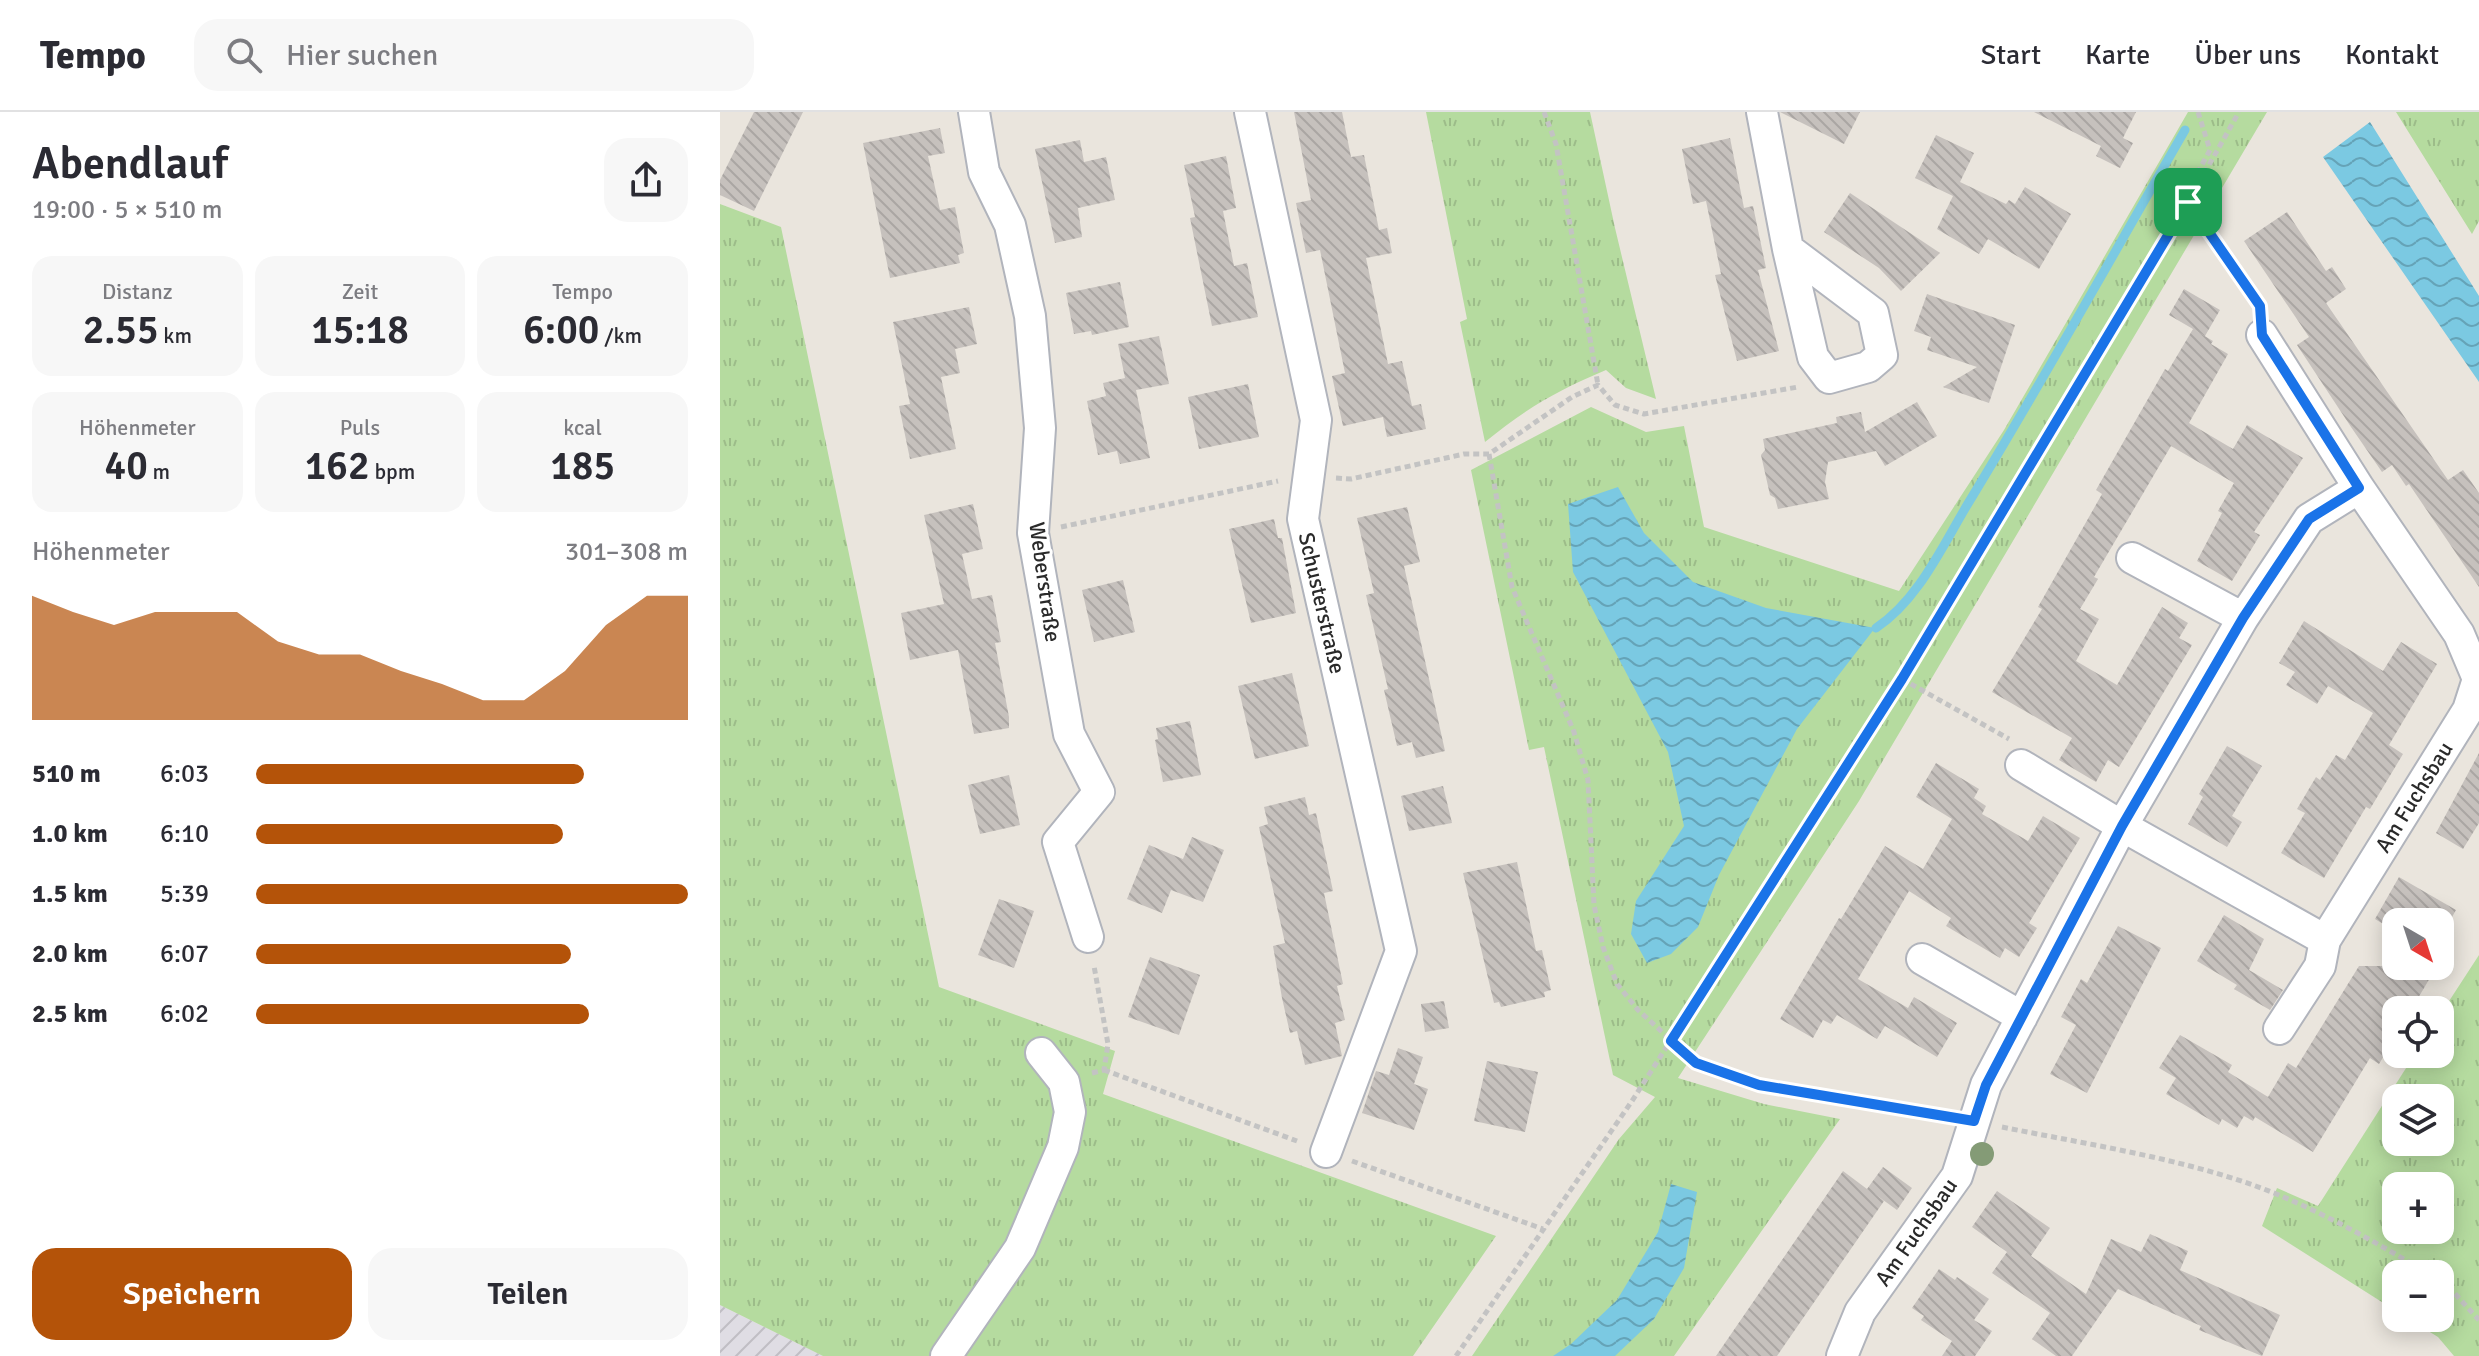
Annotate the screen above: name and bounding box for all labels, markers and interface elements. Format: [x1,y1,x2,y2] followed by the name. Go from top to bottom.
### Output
[194,19,754,91] search box
[40,32,146,79] text: Tempo
[222,33,266,77] icon: search
[286,37,438,74] text: Hier suchen
[1981,38,2041,72] text: Start
[2085,38,2150,72] text: Karte
[2194,38,2301,72] text: Über uns
[2345,38,2439,72] text: Kontakt
[32,137,228,191] text: Abendlauf
[604,138,688,222] button: share
[2154,168,2222,236] pin
[2166,180,2210,224] icon: arrive
[32,194,223,226] text: 19:00 · 5 × 510 m
[102,278,173,305] text: Distanz
[342,278,378,305] text: Zeit
[552,278,613,305] text: Tempo
[83,305,159,355] text: 2.55
[311,305,409,355] text: 15:18
[523,305,599,355] text: 6:00
[159,322,192,349] text: km
[599,322,642,349] text: /km
[79,414,196,441] text: Höhenmeter
[340,414,380,441] text: Puls
[563,414,602,441] text: kcal
[105,441,148,491] text: 40
[305,441,370,491] text: 162
[550,441,615,491] text: 185
[148,458,170,485] text: m
[370,458,415,485] text: bpm
[1023,520,1067,644] street label: Weberstraße
[1293,530,1351,676] street label: Schusterstraße
[32,536,170,568] text: Höhenmeter
[565,536,688,568] text: 301–308 m
[2369,737,2459,857] street label: Am Fuchsbau
[32,758,101,790] text: 510 m
[160,758,209,790] text: 6:03
[32,818,108,850] text: 1.0 km
[160,818,209,850] text: 6:10
[32,878,108,910] text: 1.5 km
[160,878,209,910] text: 5:39
[2382,908,2454,980] north arrow
[2382,908,2454,1332] map controls
[32,938,108,970] text: 2.0 km
[160,938,209,970] text: 6:07
[2382,996,2454,1068] button: locate
[32,998,108,1030] text: 2.5 km
[160,998,209,1030] text: 6:02
[2382,1084,2454,1156] button: layers
[2382,1172,2454,1244] button: +
[1869,1173,1963,1291] street label: Am Fuchsbau
[32,1248,352,1340] button: Speichern
[368,1248,688,1340] button: Teilen
[2382,1260,2454,1332] button: −

